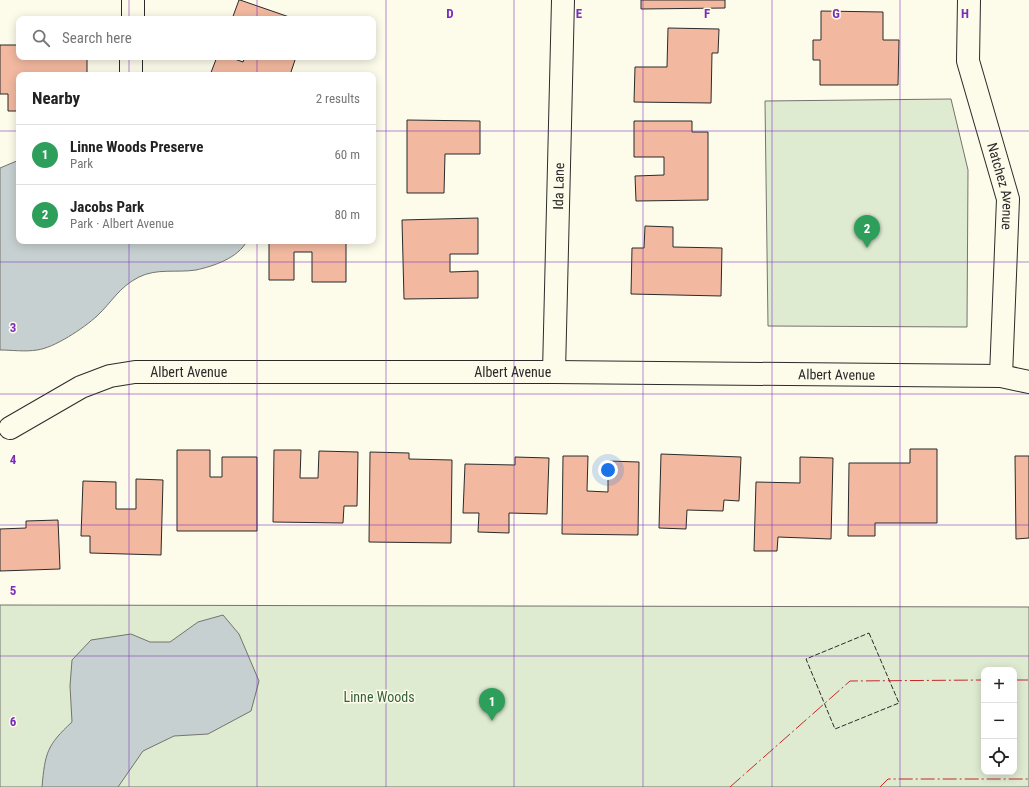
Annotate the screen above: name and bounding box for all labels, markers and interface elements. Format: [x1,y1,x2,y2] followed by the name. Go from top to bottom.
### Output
[446,6,454,21] text: D
[576,6,583,21] text: E
[704,6,710,21] text: F
[832,6,840,21] text: G
[961,6,969,21] text: H
[16,16,376,60] search box
[30,27,52,49] icon: search
[62,29,132,47] text: Search here
[32,88,80,108] text: Nearby
[316,91,360,106] text: 2 results
[70,138,203,156] text: Linne Woods Preserve
[984,141,1016,231] street label: Natchez Avenue
[42,147,48,162] text: 1
[334,147,360,162] text: 60 m
[70,156,93,171] text: Park
[550,162,567,210] street label: Ida Lane
[70,198,144,216] text: Jacobs Park
[42,207,48,222] text: 2
[334,207,360,222] text: 80 m
[854,215,880,248] pin: 2
[70,216,174,231] text: Park · Albert Avenue
[10,320,16,335] text: 3
[150,364,228,380] street label: Albert Avenue
[474,364,552,380] street label: Albert Avenue
[798,366,876,383] street label: Albert Avenue
[10,452,17,467] text: 4
[598,460,618,480] your location
[10,583,17,598] text: 5
[981,667,1017,775] map controls
[981,667,1017,703] button: +
[479,688,505,721] pin: 1
[343,689,415,705] park label: Linne Woods
[981,703,1017,739] button: −
[10,714,17,729] text: 6
[981,739,1017,775] button: locate

